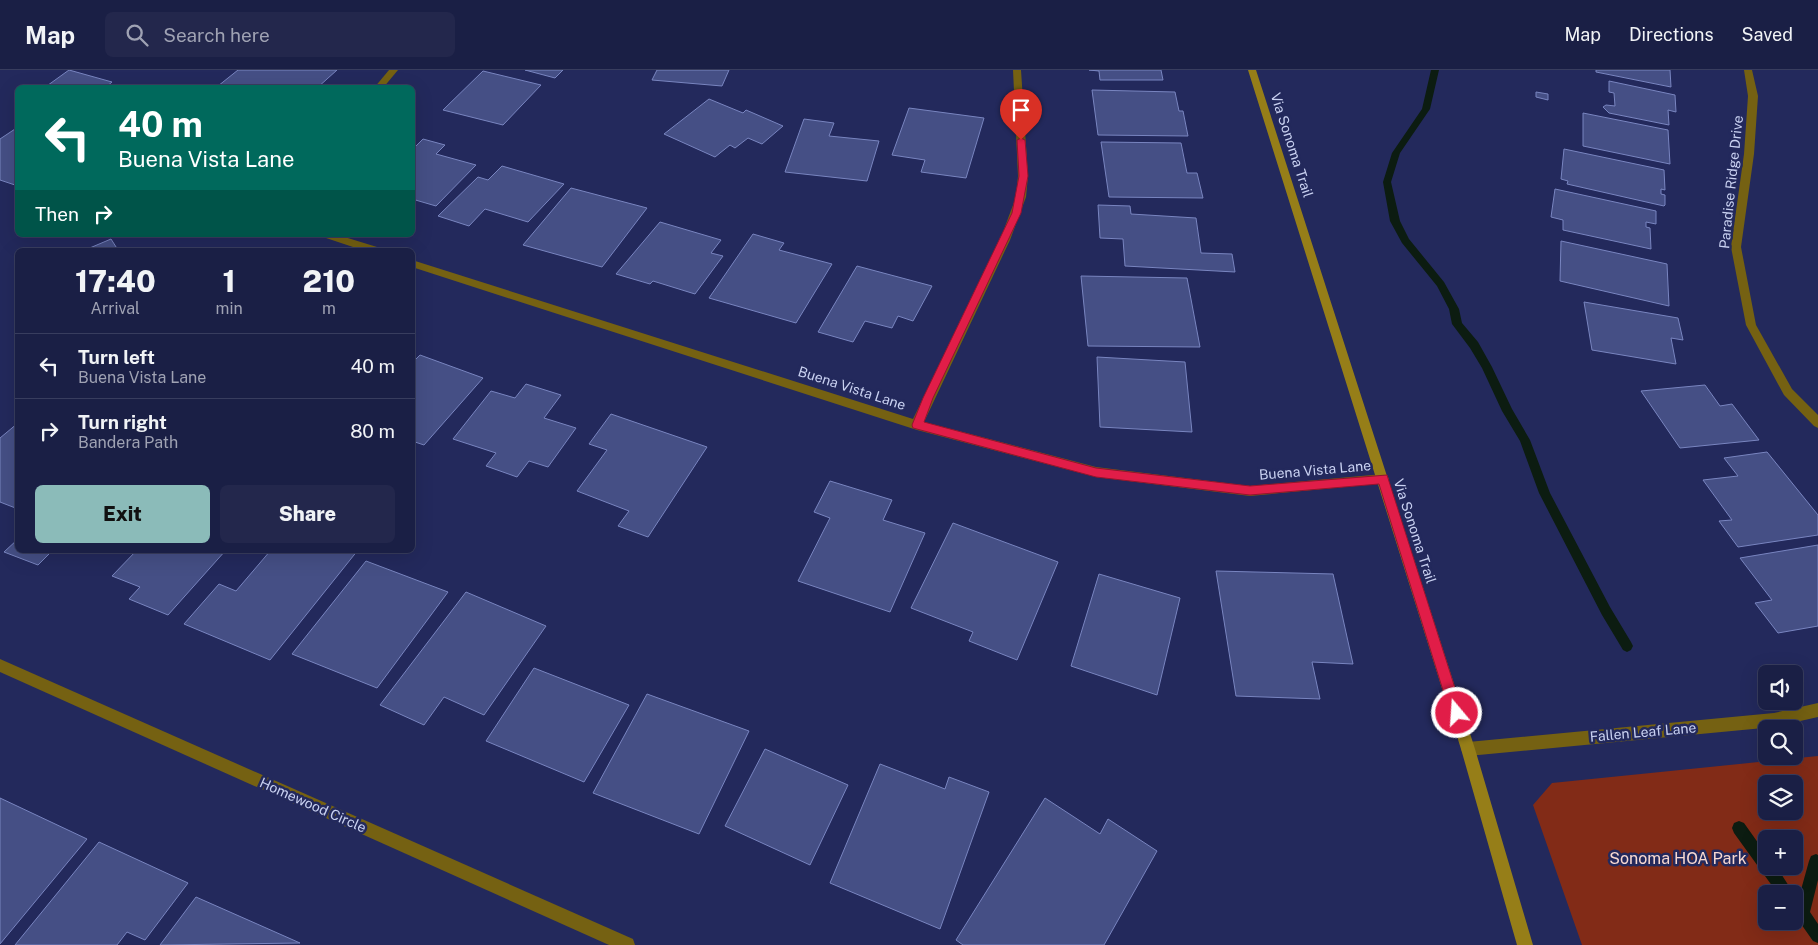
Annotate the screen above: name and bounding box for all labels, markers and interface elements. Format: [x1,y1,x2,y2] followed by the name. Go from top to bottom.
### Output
[105,12,455,57] search box
[25,21,75,49] text: Map
[123,21,151,49] icon: search
[163,24,270,46] text: Search here
[1564,24,1601,45] text: Map
[1629,24,1714,45] text: Directions
[1742,24,1793,45] text: Saved
[1000,89,1042,140] pin
[1268,91,1316,199] street label: Via Sonoma Trail
[1007,96,1035,124] icon: arrive
[118,104,203,145] text: 40 m
[35,105,100,170] icon: left
[1716,114,1746,250] street label: Paradise Ridge Drive
[118,146,294,172] text: Buena Vista Lane
[89,200,117,228] icon: right
[35,203,79,225] text: Then
[75,263,156,299] text: 17:40
[223,263,236,299] text: 1
[303,263,355,299] text: 210
[91,299,140,318] text: Arrival
[216,299,243,318] text: min
[322,299,336,318] text: m
[78,346,155,368] text: Turn left
[35,352,63,380] icon: left
[350,355,395,377] text: 40 m
[796,363,908,413] street label: Buena Vista Lane
[78,368,206,387] text: Buena Vista Lane
[78,411,167,433] text: Turn right
[35,417,63,445] icon: right
[350,420,395,442] text: 80 m
[78,433,178,452] text: Bandera Path
[1258,457,1372,483] street label: Buena Vista Lane
[1391,477,1439,585] street label: Via Sonoma Trail
[35,485,210,543] button: Exit
[220,485,395,543] button: Share
[1758,665,1803,930] map controls
[1758,665,1803,710] button: sound
[1430,686,1482,738] position arrow
[1589,719,1697,745] street label: Fallen Leaf Lane
[1758,720,1803,765] button: search
[257,774,369,836] street label: Homewood Circle
[1758,775,1803,820] button: layers
[1758,830,1803,875] button: +
[1609,849,1747,868] park label: Sonoma HOA Park
[1758,885,1803,930] button: −

